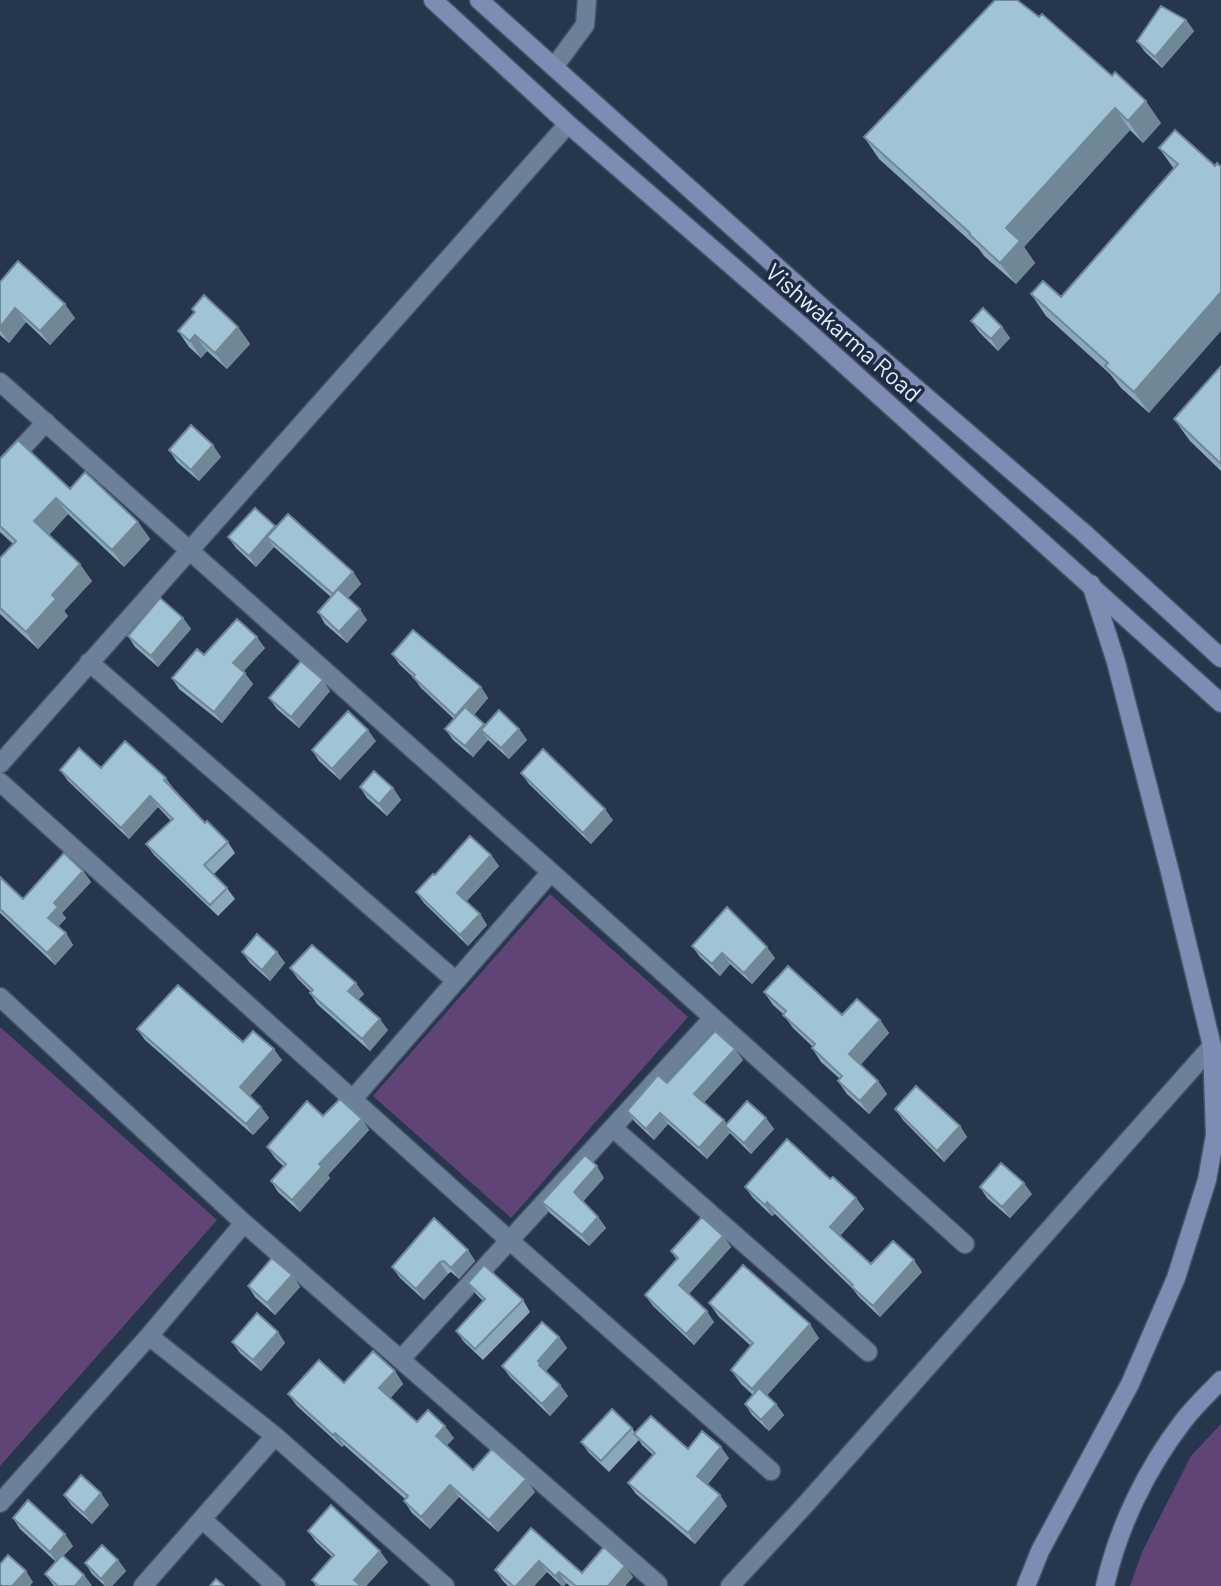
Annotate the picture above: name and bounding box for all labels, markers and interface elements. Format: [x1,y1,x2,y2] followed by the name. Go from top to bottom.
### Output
[760,257,928,407] street label: Vishwakarma Road

